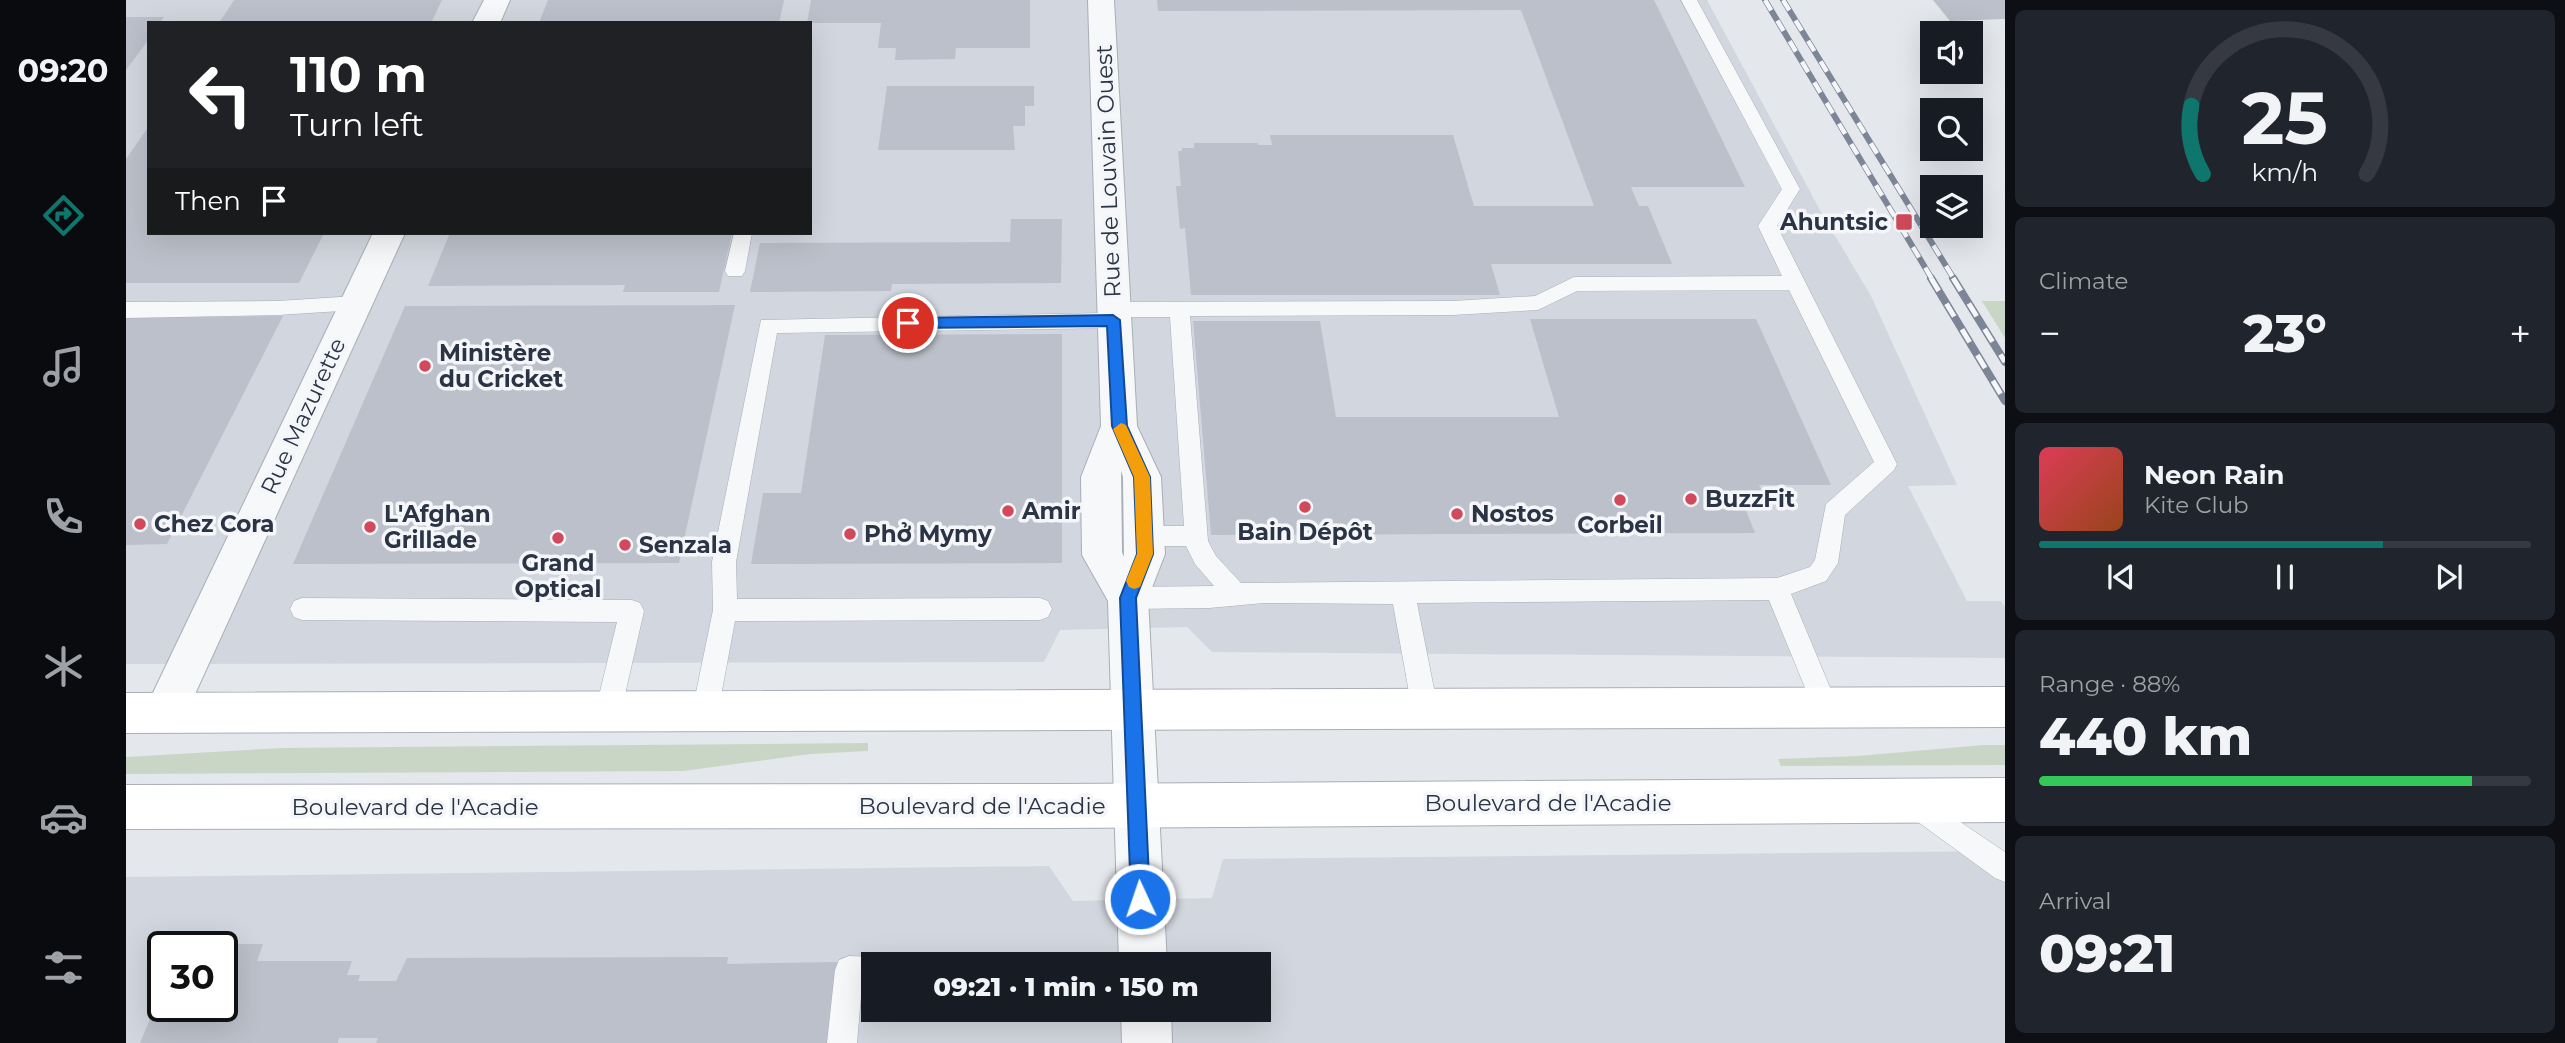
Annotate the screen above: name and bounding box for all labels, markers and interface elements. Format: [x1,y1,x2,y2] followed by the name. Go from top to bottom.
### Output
[1920,21,1983,238] map controls
[1920,21,1983,84] button: sound
[1090,44,1126,298] street label: Rue de Louvain Ouest
[290,45,427,104] text: 110 m
[175,49,266,140] icon: left
[17,51,109,90] text: 09:20
[2242,75,2328,163] text: 25
[1920,98,1983,161] button: search
[290,105,424,144] text: Turn left
[2252,157,2318,187] text: km/h
[1920,175,1983,238] button: layers
[255,182,293,220] icon: arrive
[175,185,241,217] text: Then
[39,191,88,240] icon: directions
[1779,208,1888,236] place label: Ahuntsic
[1894,212,1914,232] marker: Ahuntsic
[2039,267,2128,295] text: Climate
[878,293,938,353] pin
[2243,302,2327,365] text: 23°
[889,304,927,342] icon: arrive
[2039,310,2061,357] text: −
[2509,310,2531,357] text: +
[255,333,351,499] street label: Rue Mazurette
[439,339,563,393] place label: Ministère du Cricket
[39,342,88,391] icon: music
[417,358,433,374] marker: Ministère du Cricket
[2144,459,2285,491] text: Neon Rain
[1705,485,1795,513] place label: BuzzFit
[1683,491,1699,507] marker: BuzzFit
[2144,491,2249,519] text: Kite Club
[39,492,88,541] icon: phone
[1612,492,1628,508] marker: Corbeil
[1021,497,1081,525] place label: Amir
[1297,499,1313,515] marker: Bain Dépôt
[384,500,491,554] place label: L'Afghan Grillade
[1471,500,1554,528] place label: Nostos
[1000,503,1016,519] marker: Amir
[1449,506,1465,522] marker: Nostos
[154,510,275,538] place label: Chez Cora
[1577,511,1663,539] place label: Corbeil
[132,516,148,532] marker: Chez Cora
[1237,518,1373,546] place label: Bain Dépôt
[362,519,378,535] marker: L'Afghan Grillade
[864,520,992,548] place label: Phở Mymy
[842,526,858,542] marker: Phở Mymy
[550,530,566,546] marker: Grand Optical
[639,531,732,559] place label: Senzala
[617,537,633,553] marker: Senzala
[515,549,601,603] place label: Grand Optical
[2102,558,2140,596] icon: previous
[2266,558,2304,596] icon: pause
[2430,558,2468,596] icon: next
[39,642,88,691] icon: climate
[2039,670,2180,698] text: Range · 88%
[2039,705,2252,768] text: 440 km
[1424,789,1672,817] street label: Boulevard de l'Acadie
[858,792,1106,820] street label: Boulevard de l'Acadie
[39,793,88,842] icon: car
[291,793,539,821] street label: Boulevard de l'Acadie
[1103,862,1177,936] position arrow
[2039,887,2112,915] text: Arrival
[2039,922,2175,985] text: 09:21
[147,931,238,1022] speed limit sign: 30
[39,943,88,992] icon: filters
[933,971,1199,1003] text: 09:21 · 1 min · 150 m

